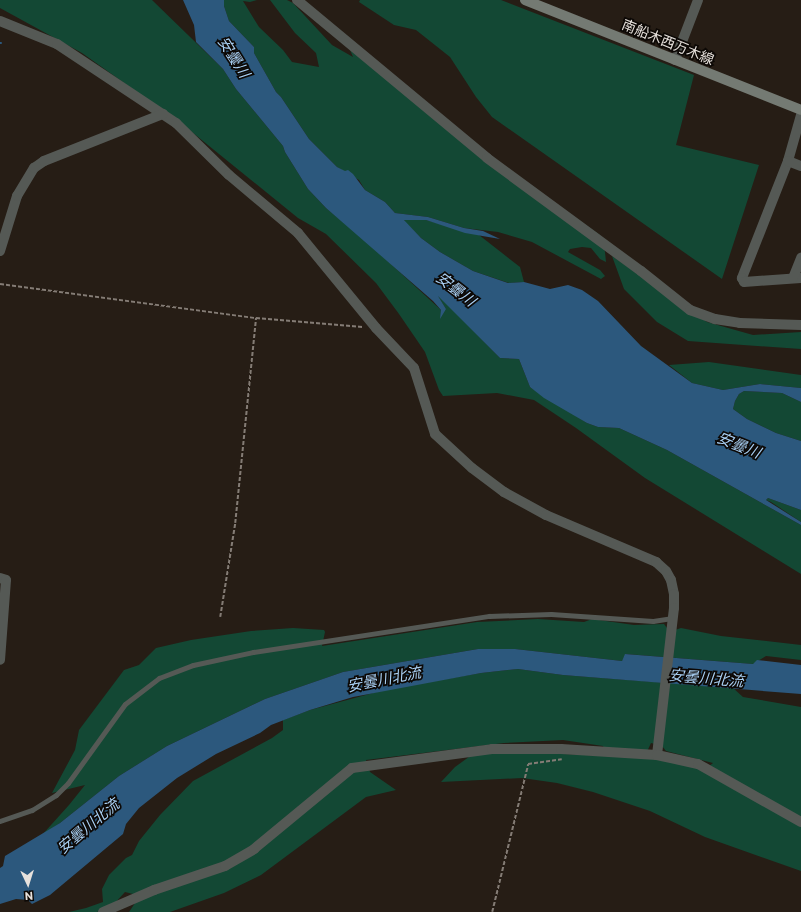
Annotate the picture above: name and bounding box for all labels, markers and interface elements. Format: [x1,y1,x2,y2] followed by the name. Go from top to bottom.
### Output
[619,16,717,68] street label: 南船木西万木線
[214,33,254,81] water label: 安曇川
[433,268,479,310] water label: 安曇川
[715,428,763,462] water label: 安曇川
[345,663,423,695] water label: 安曇川北流
[668,666,744,690] water label: 安曇川北流
[53,795,123,857] water label: 安曇川北流
[8,864,48,904] north arrow
[24,890,33,903] text: N

